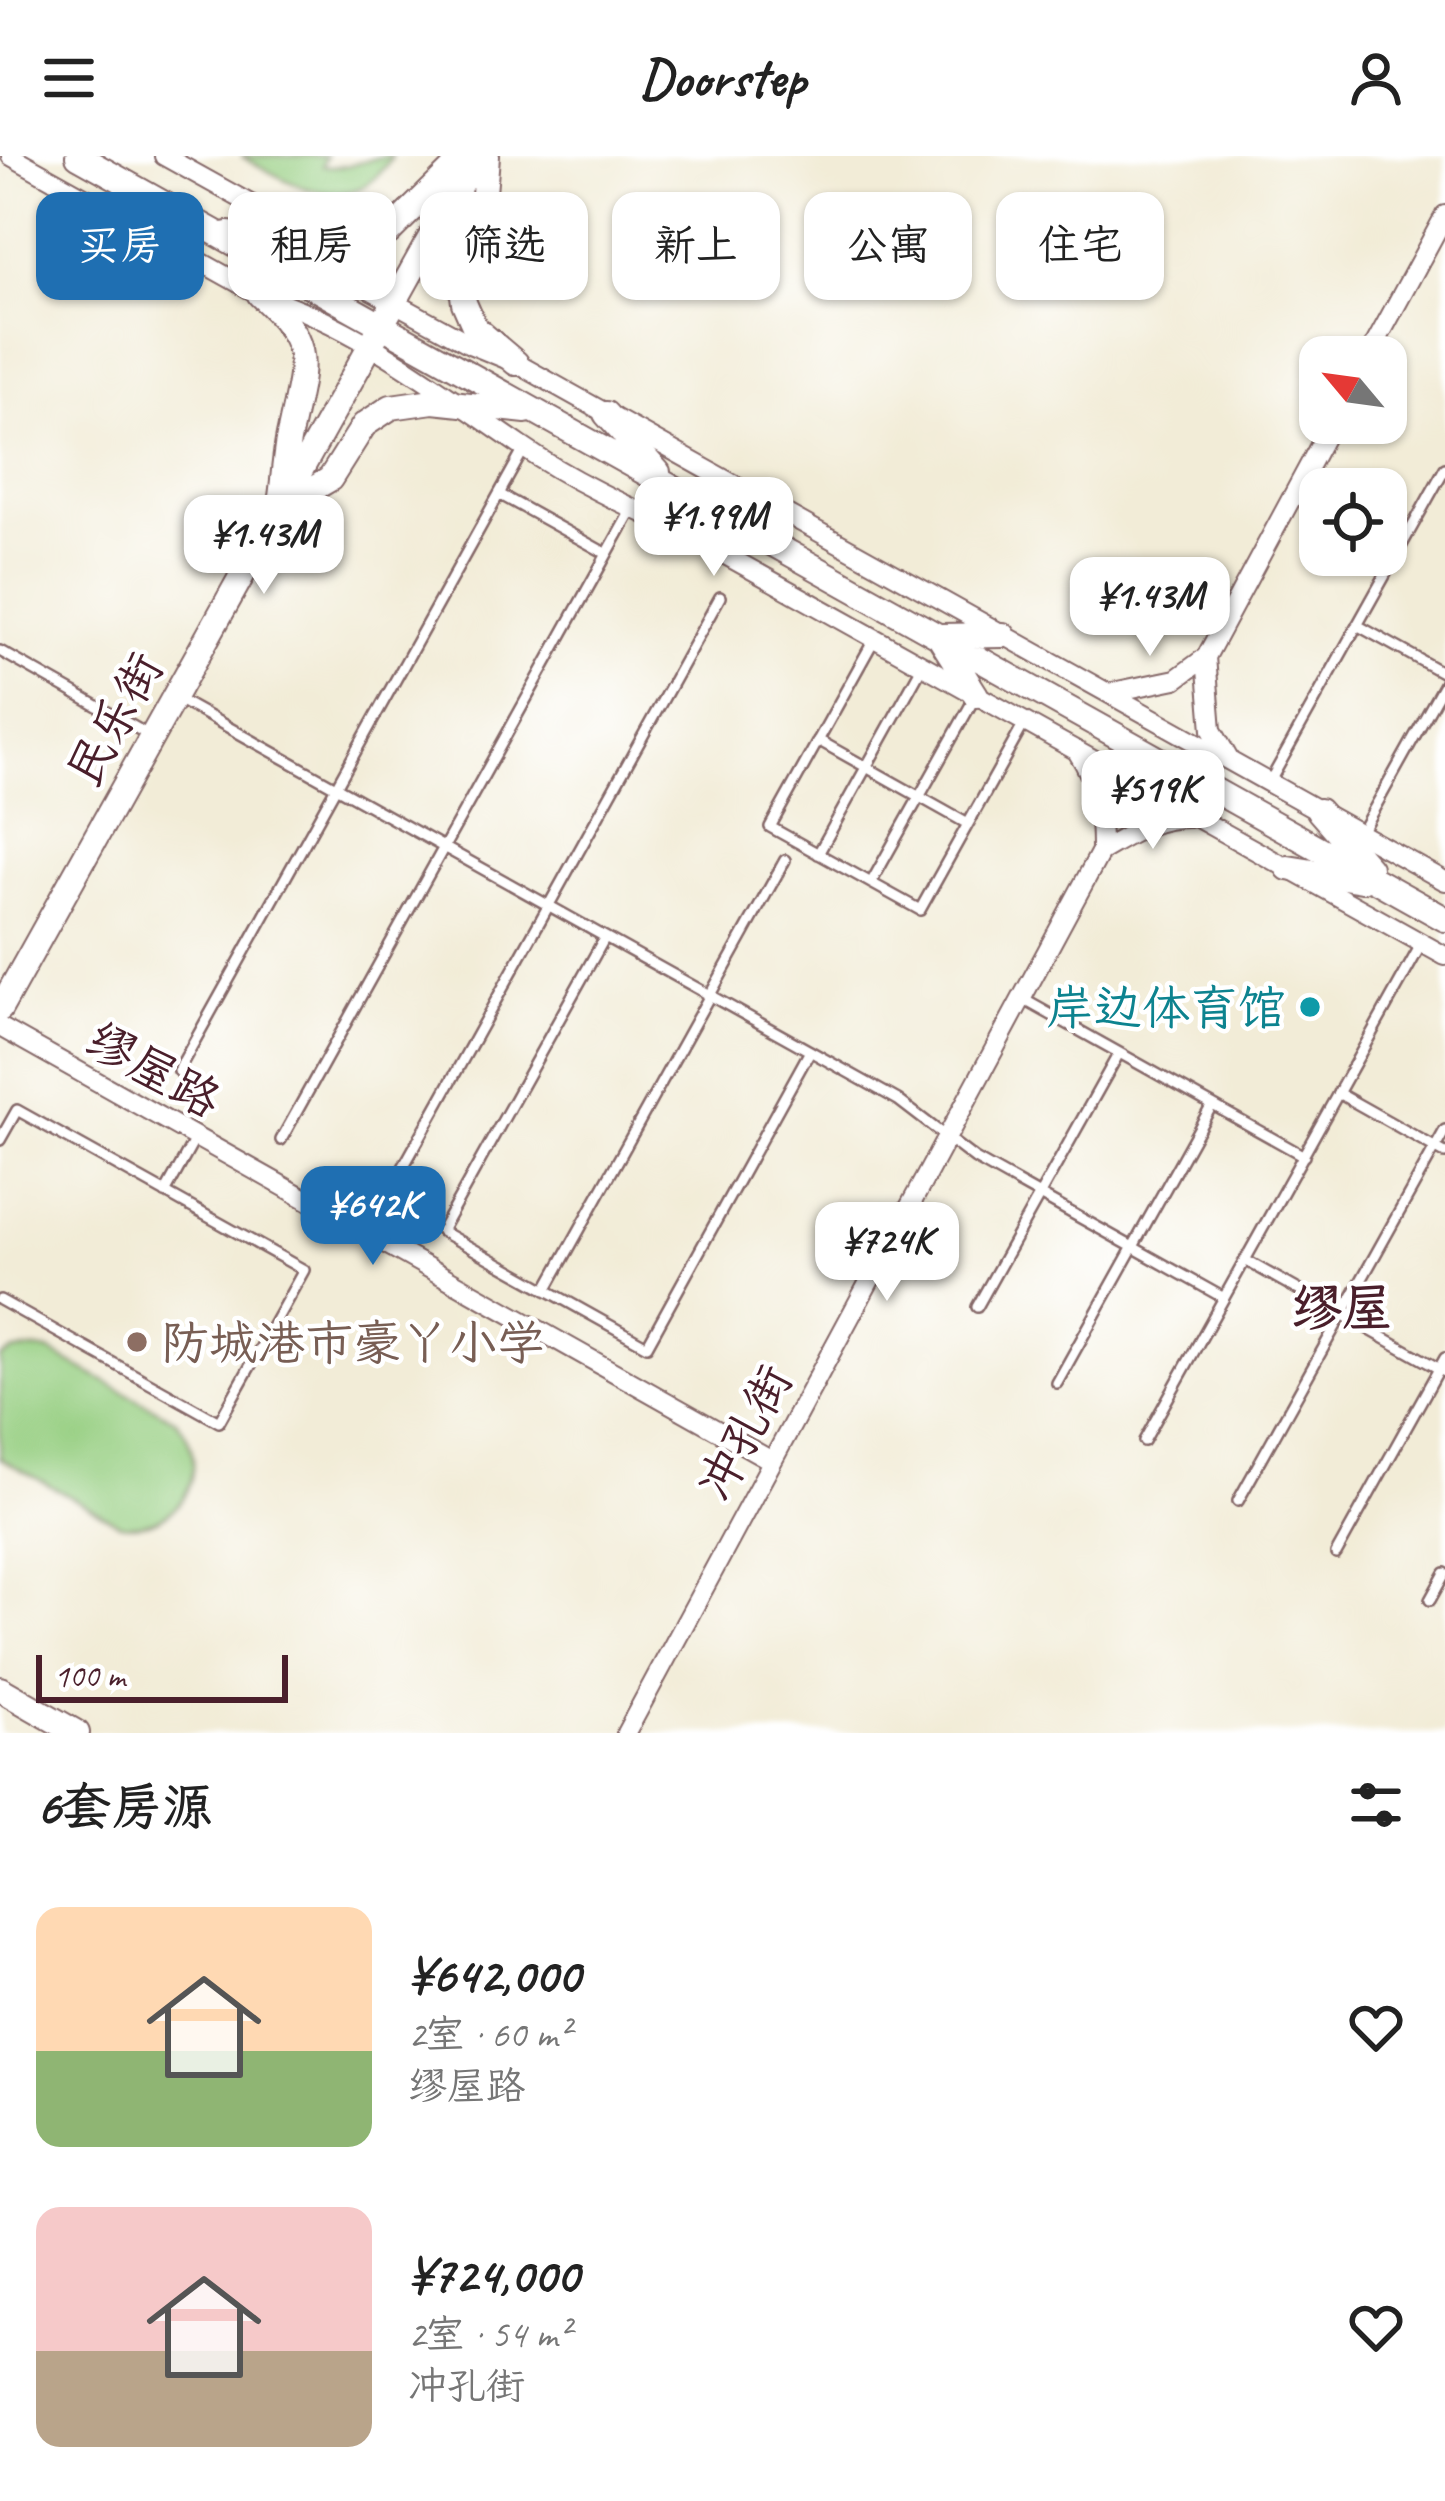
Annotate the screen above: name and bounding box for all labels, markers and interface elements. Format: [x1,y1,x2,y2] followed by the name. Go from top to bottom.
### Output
[640,44,806,112] text: Doorstep
[36,45,102,111] icon: menu
[1343,45,1409,111] icon: person
[36,192,204,300] chip: 买房
[228,192,396,300] chip: 租房
[420,192,588,300] chip: 筛选
[612,192,780,300] chip: 新上
[804,192,972,300] chip: 公寓
[996,192,1164,300] chip: 住宅
[1299,336,1407,444] north arrow
[1299,336,1407,576] map controls
[1299,468,1407,576] button: locate
[616,477,812,579] pin: ¥1.99M
[661,491,767,540] text: ¥1.99M
[166,495,362,597] pin: ¥1.43M
[211,509,317,558] text: ¥1.43M
[1052,557,1248,659] pin: ¥1.43M
[1097,571,1203,620] text: ¥1.43M
[54,642,176,797] street label: 民乐街
[1069,750,1237,852] pin: ¥519K
[1109,764,1197,813] text: ¥519K
[1046,978,1286,1038] place label: 岸边体育馆
[1297,994,1323,1020] marker: 岸边体育馆
[76,1009,231,1131] street label: 缪屋路
[289,1166,457,1268] pin: ¥642K
[328,1180,418,1229] text: ¥642K
[803,1202,971,1304] pin: ¥724K
[842,1216,932,1265] text: ¥724K
[1291,1276,1393,1340] district label: 缪屋
[161,1313,545,1373] place label: 防城港市豪丫小学
[124,1329,150,1355] marker: 防城港市豪丫小学
[685,1355,805,1510] street label: 冲孔街
[36,1649,288,1702] scale bar
[54,1655,125,1697] text: 100 m
[1343,1772,1409,1838] icon: filters
[36,1775,213,1839] text: 6套房源
[408,1943,580,2007] text: ¥642,000
[132,1955,276,2099] icon: home
[1343,1994,1409,2060] icon: heart
[408,2010,570,2059] text: 2室 · 60 m²
[408,2062,525,2111] text: 缪屋路
[408,2243,579,2307] text: ¥724,000
[132,2255,276,2399] icon: home
[1343,2294,1409,2360] icon: heart
[408,2310,570,2359] text: 2室 · 54 m²
[408,2362,525,2411] text: 冲孔街

